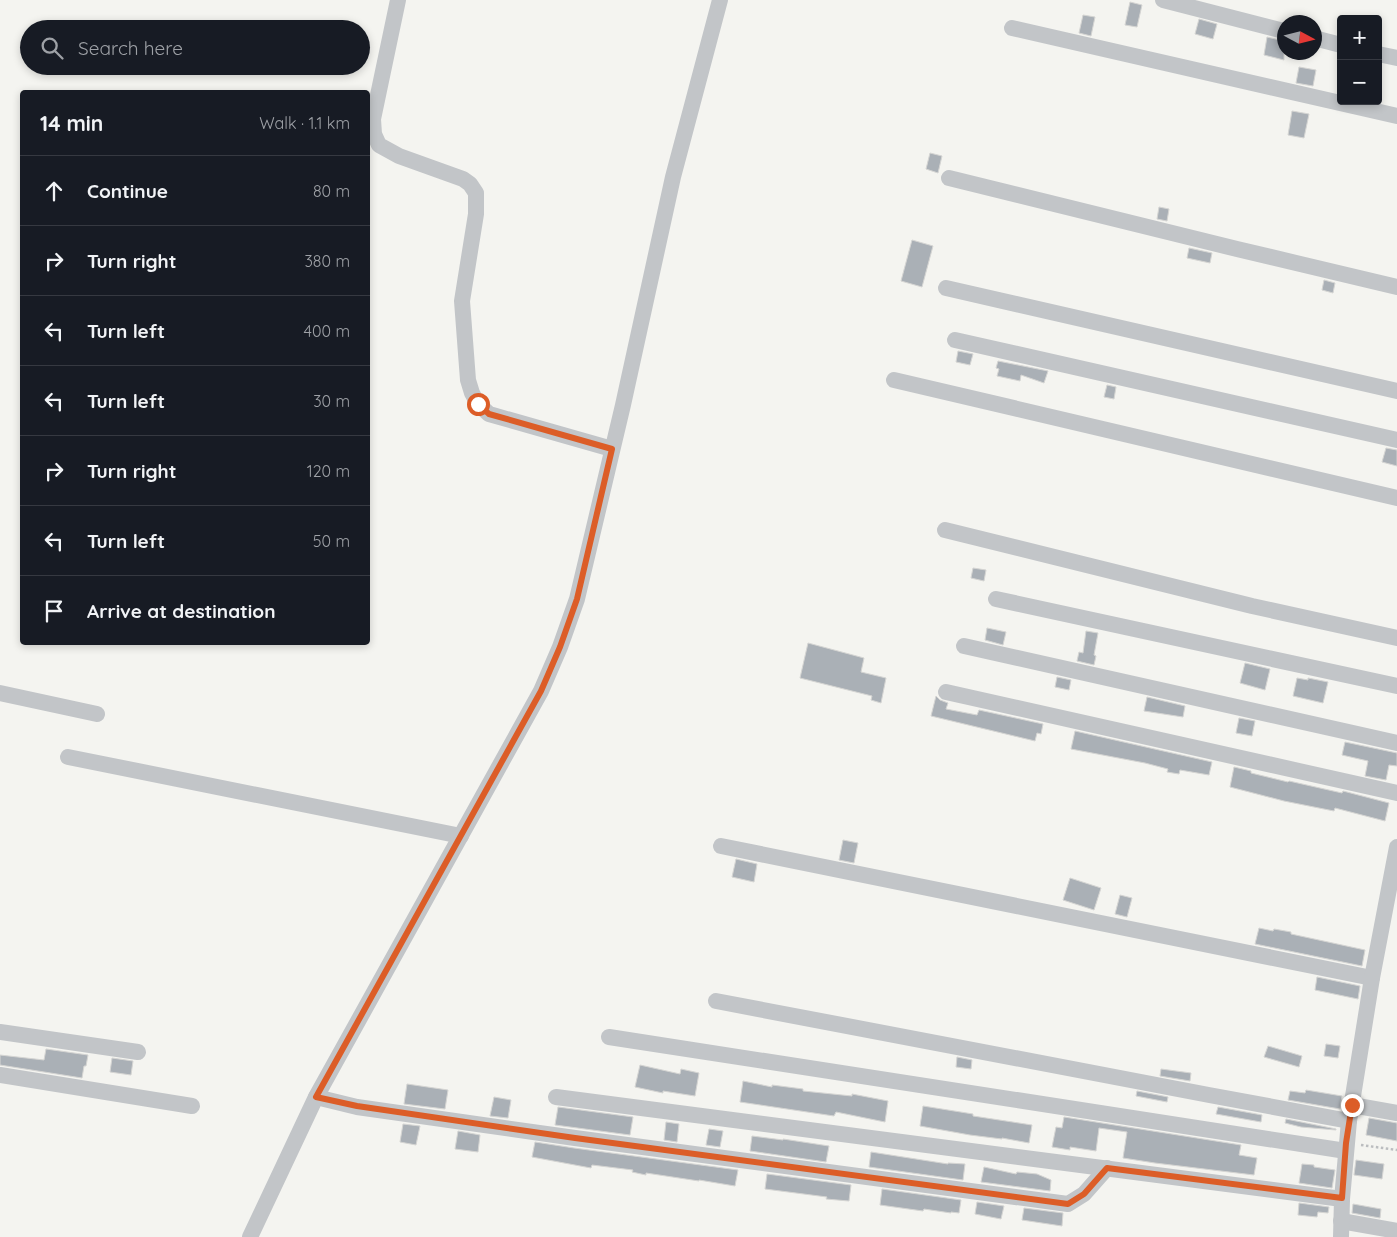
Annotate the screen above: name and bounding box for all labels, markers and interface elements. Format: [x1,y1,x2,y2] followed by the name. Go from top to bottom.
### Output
[1277,15,1322,60] north arrow
[1337,15,1382,105] map controls
[1337,15,1382,60] button: +
[20,20,370,75] search box
[38,34,66,62] icon: search
[78,36,183,60] text: Search here
[1337,60,1382,105] button: −
[40,110,103,136] text: 14 min
[259,113,350,133] text: Walk · 1.1 km
[40,177,68,205] icon: ahead
[87,179,168,203] text: Continue
[313,181,350,201] text: 80 m
[40,247,68,275] icon: right
[87,249,176,273] text: Turn right
[304,251,350,271] text: 380 m
[40,317,68,345] icon: left
[87,319,165,343] text: Turn left
[304,321,350,341] text: 400 m
[40,387,68,415] icon: left
[87,389,165,413] text: Turn left
[313,391,350,411] text: 30 m
[467,393,490,416] route start
[40,457,68,485] icon: right
[87,459,176,483] text: Turn right
[307,461,350,481] text: 120 m
[40,527,68,555] icon: left
[87,529,165,553] text: Turn left
[313,531,350,551] text: 50 m
[40,597,68,625] icon: arrive
[87,599,276,623] text: Arrive at destination
[1341,1094,1364,1117] route end

